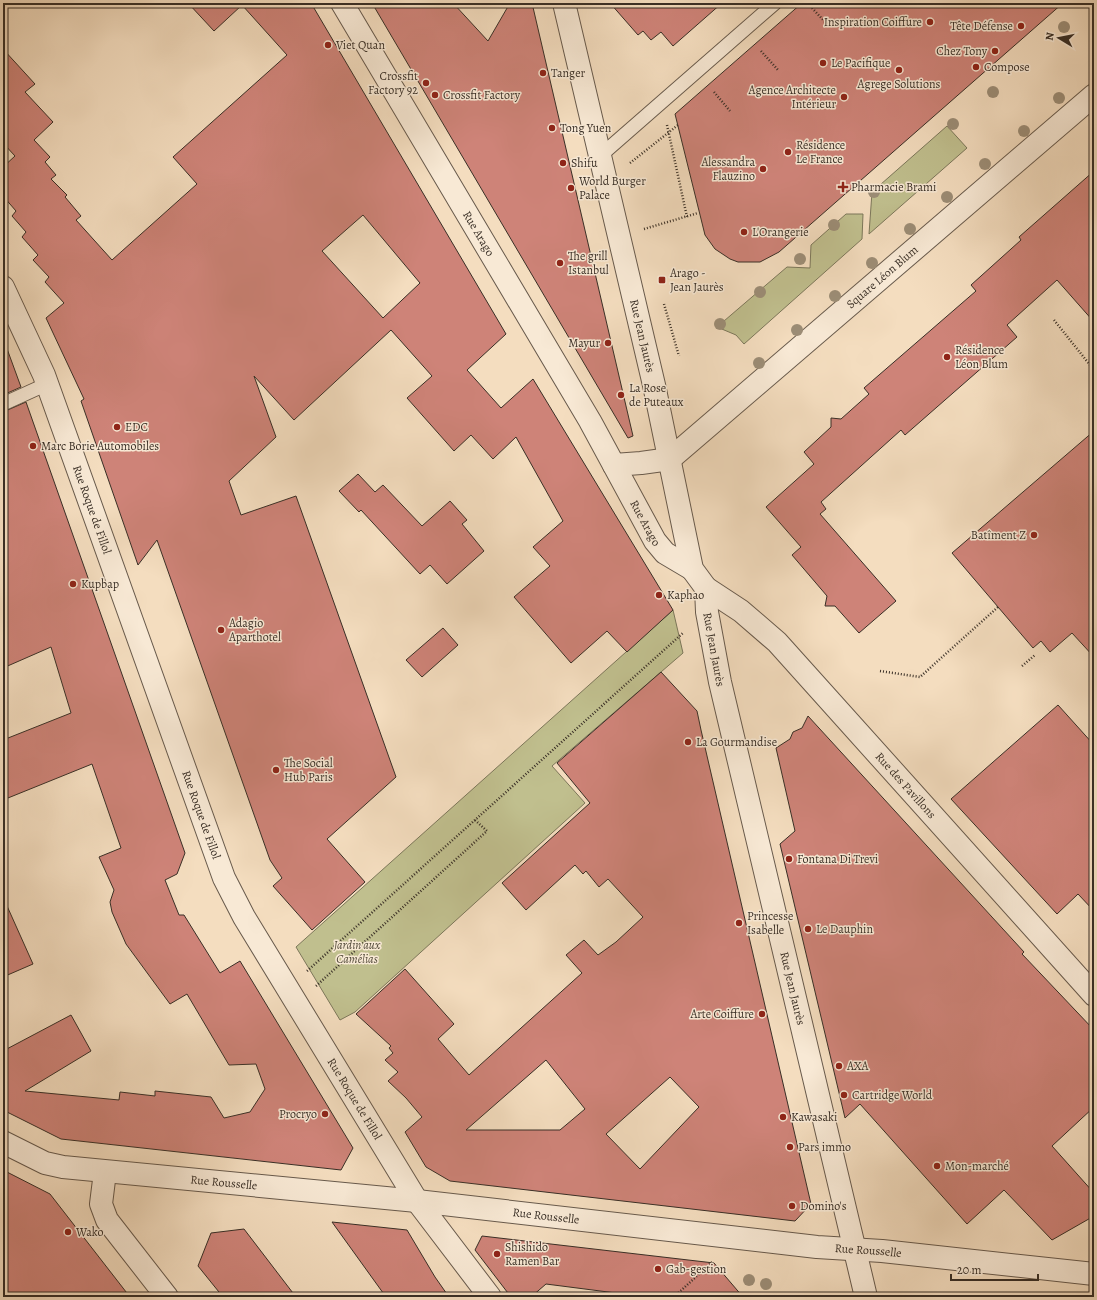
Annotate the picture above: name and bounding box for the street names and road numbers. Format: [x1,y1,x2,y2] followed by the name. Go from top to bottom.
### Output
[459,208,498,259] street label: Rue Arago
[843,242,921,312] street label: Square Léon Blum
[626,298,659,374] street label: Rue Jean Jaurès
[69,463,115,556] street label: Rue Roque de Fillol
[626,497,664,550] street label: Rue Arago
[699,611,729,688] street label: Rue Jean Jaurès
[872,749,940,822] street label: Rue des Pavillons
[178,768,225,861] street label: Rue Roque de Fillol
[776,950,809,1027] street label: Rue Jean Jaurès
[324,1055,386,1143] street label: Rue Roque de Fillol
[190,1171,258,1194] street label: Rue Rousselle
[512,1204,580,1228] street label: Rue Rousselle
[834,1240,902,1261] street label: Rue Rousselle

